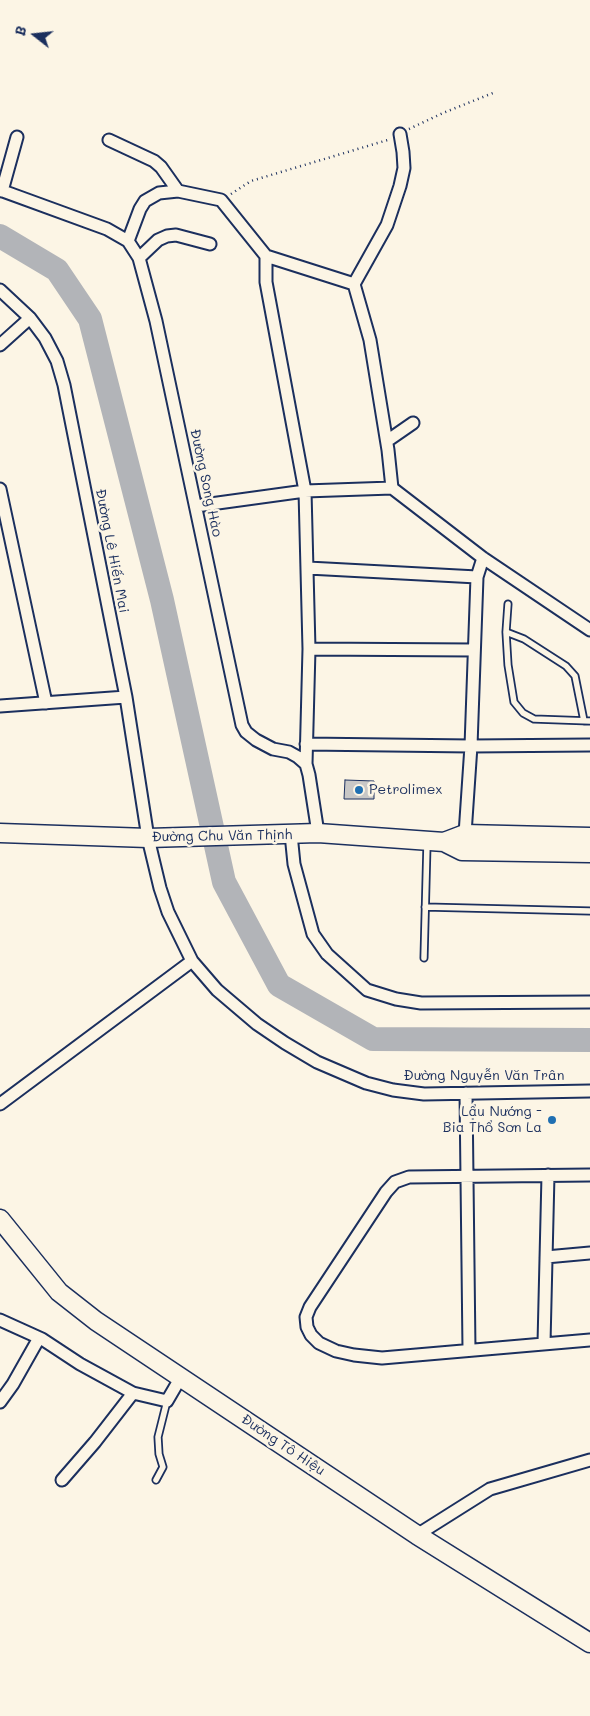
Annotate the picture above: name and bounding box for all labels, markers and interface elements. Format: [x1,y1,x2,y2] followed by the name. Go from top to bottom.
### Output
[10,10,60,60] north arrow
[10,24,31,38] text: B
[186,427,226,539] street label: Đường Song Hào
[92,487,132,615] street label: Đường Lê Hiến Mai
[369,782,442,798] place label: Petrolimex
[353,784,365,796] marker: Petrolimex
[151,826,293,846] street label: Đường Chu Văn Thịnh
[404,1068,564,1084] street label: Đường Nguyễn Văn Trân
[443,1104,542,1136] place label: Lẩu Nướng - Bia Thổ Sơn La
[546,1114,558,1126] marker: Lẩu Nướng - Bia Thổ Sơn La
[238,1411,328,1479] street label: Đường Tô Hiệu

